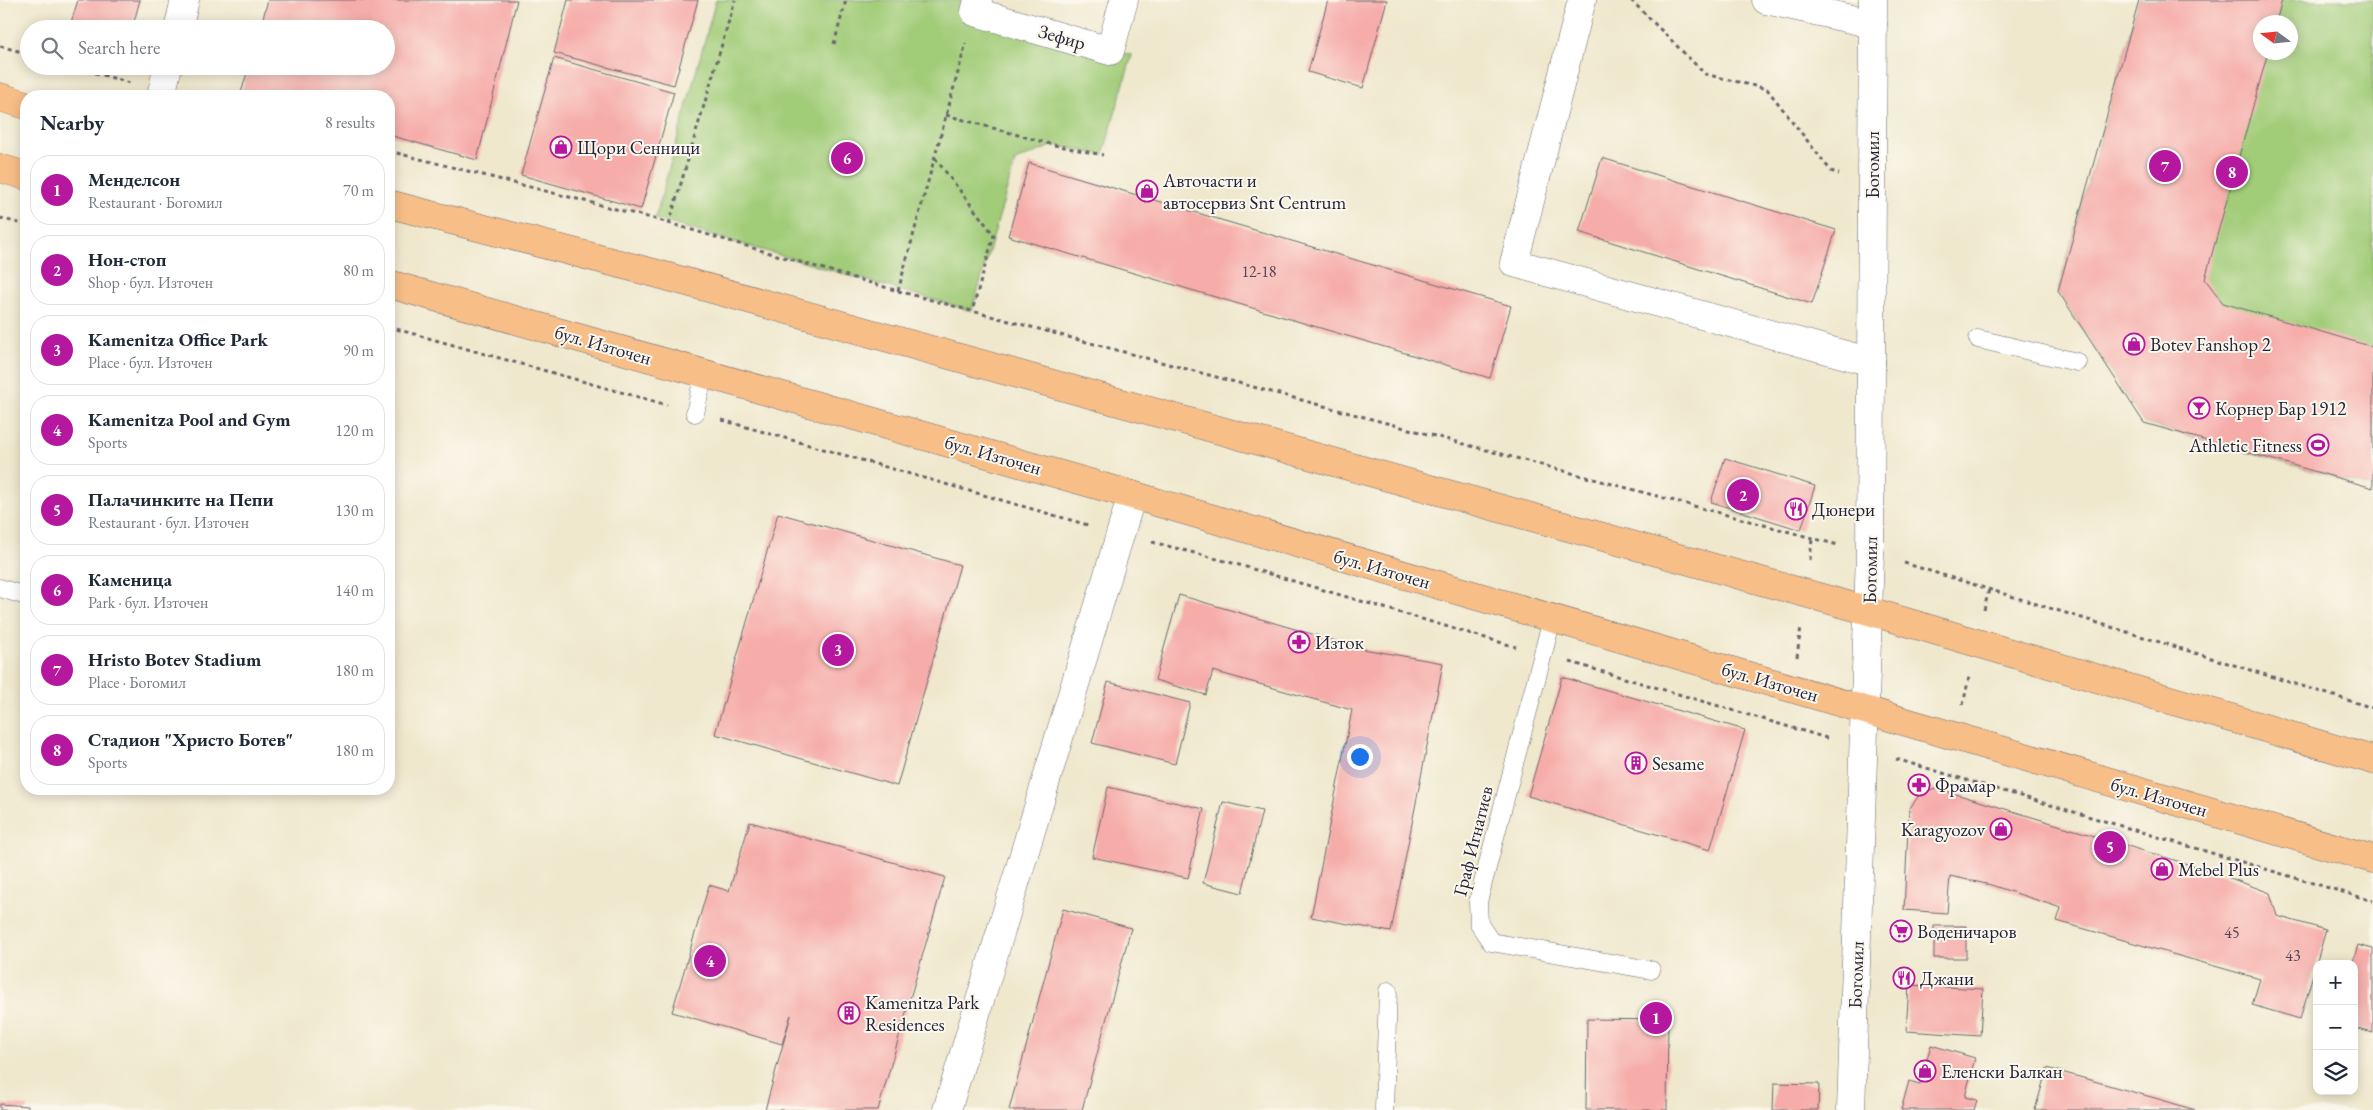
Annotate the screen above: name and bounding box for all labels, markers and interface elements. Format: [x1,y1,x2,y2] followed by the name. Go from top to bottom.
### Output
[2253,15,2298,60] north arrow
[1036,18,1089,56] street label: Зефир
[20,20,395,75] search box
[38,34,66,62] icon: search
[78,35,160,60] text: Search here
[40,109,104,136] text: Nearby
[325,112,375,133] text: 8 results
[1860,131,1885,199] street label: Богомил
[549,135,573,159] shop icon: Щори Сенници
[577,135,700,160] place label: Щори Сенници
[831,139,863,177] pin: 6
[2149,147,2181,185] pin: 7
[2216,153,2248,191] pin: 8
[88,167,180,192] text: Менделсон
[1162,168,1346,215] place label: Авточасти и автосервиз Snt Centrum
[1135,179,1159,203] shop icon: Авточасти и автосервиз Snt Centrum
[53,180,61,201] text: 1
[343,180,374,201] text: 70 m
[88,192,222,213] text: Restaurant · Богомил
[88,247,166,272] text: Нон-стоп
[53,260,61,281] text: 2
[343,260,374,281] text: 80 m
[1241,261,1277,282] house number: 12-18
[88,272,213,293] text: Shop · бул. Източен
[552,319,654,371] street label: бул. Източен
[88,327,268,352] text: Kamenitza Office Park
[2122,332,2146,356] shop icon: Botev Fanshop 2
[2150,332,2271,357] place label: Botev Fanshop 2
[53,340,61,361] text: 3
[343,340,374,361] text: 90 m
[88,352,213,373] text: Place · бул. Източен
[2187,396,2211,420] bar icon: Корнер Бар 1912
[2215,396,2346,421] place label: Корнер Бар 1912
[88,407,291,432] text: Kamenitza Pool and Gym
[53,420,61,441] text: 4
[335,420,374,441] text: 120 m
[942,429,1044,481] street label: бул. Източен
[88,432,127,453] text: Sports
[2188,433,2302,458] place label: Athletic Fitness
[2306,433,2330,457] sports icon: Athletic Fitness
[1727,476,1759,514] pin: 2
[88,487,274,512] text: Палачинките на Пепи
[1784,497,1808,521] restaurant icon: Дюнери
[1812,497,1875,522] place label: Дюнери
[53,500,61,521] text: 5
[335,500,374,521] text: 130 m
[88,512,249,533] text: Restaurant · бул. Източен
[1857,536,1883,604] street label: Богомил
[1331,543,1433,595] street label: бул. Източен
[88,567,172,592] text: Каменица
[53,580,61,601] text: 6
[335,580,374,601] text: 140 m
[88,592,208,613] text: Park · бул. Източен
[1287,630,1311,654] pharmacy icon: Изток
[1315,630,1364,655] place label: Изток
[822,631,854,669] pin: 3
[88,647,261,672] text: Hristo Botev Stadium
[1719,656,1821,708] street label: бул. Източен
[53,660,61,681] text: 7
[335,660,374,681] text: 180 m
[88,672,186,693] text: Place · Богомил
[88,727,293,752] text: Стадион "Христо Ботев"
[53,740,61,761] text: 8
[335,740,374,761] text: 180 m
[1347,744,1373,770] your location
[1624,751,1648,775] building icon: Sesame
[1652,751,1704,776] place label: Sesame
[88,752,127,773] text: Sports
[2108,771,2210,823] street label: бул. Източен
[1907,773,1931,797] pharmacy icon: Фрамар
[1935,773,1996,798] place label: Фрамар
[1447,783,1499,899] street label: Граф Игнатиев
[1901,817,1986,842] place label: Karagyozov
[1989,817,2013,841] shop icon: Karagyozov
[2094,828,2126,866] pin: 5
[2150,857,2174,881] shop icon: Mebel Plus
[2178,857,2259,882] place label: Mebel Plus
[1889,919,1913,943] supermarket icon: Воденичаров
[1917,919,2016,944] place label: Воденичаров
[2224,922,2240,943] house number: 45
[1842,941,1870,1009] street label: Богомил
[694,942,726,980] pin: 4
[2285,945,2301,966] house number: 43
[2313,960,2358,1095] map controls
[2313,960,2358,1005] button: +
[1892,966,1916,990] restaurant icon: Джани
[1920,966,1974,991] place label: Джани
[865,990,980,1037] place label: Kamenitza Park Residences
[1640,999,1672,1037] pin: 1
[837,1001,861,1025] building icon: Kamenitza Park Residences
[2313,1005,2358,1050] button: −
[2313,1050,2358,1095] button: layers
[1913,1059,1937,1083] shop icon: Еленски Балкан
[1941,1059,2063,1084] place label: Еленски Балкан

